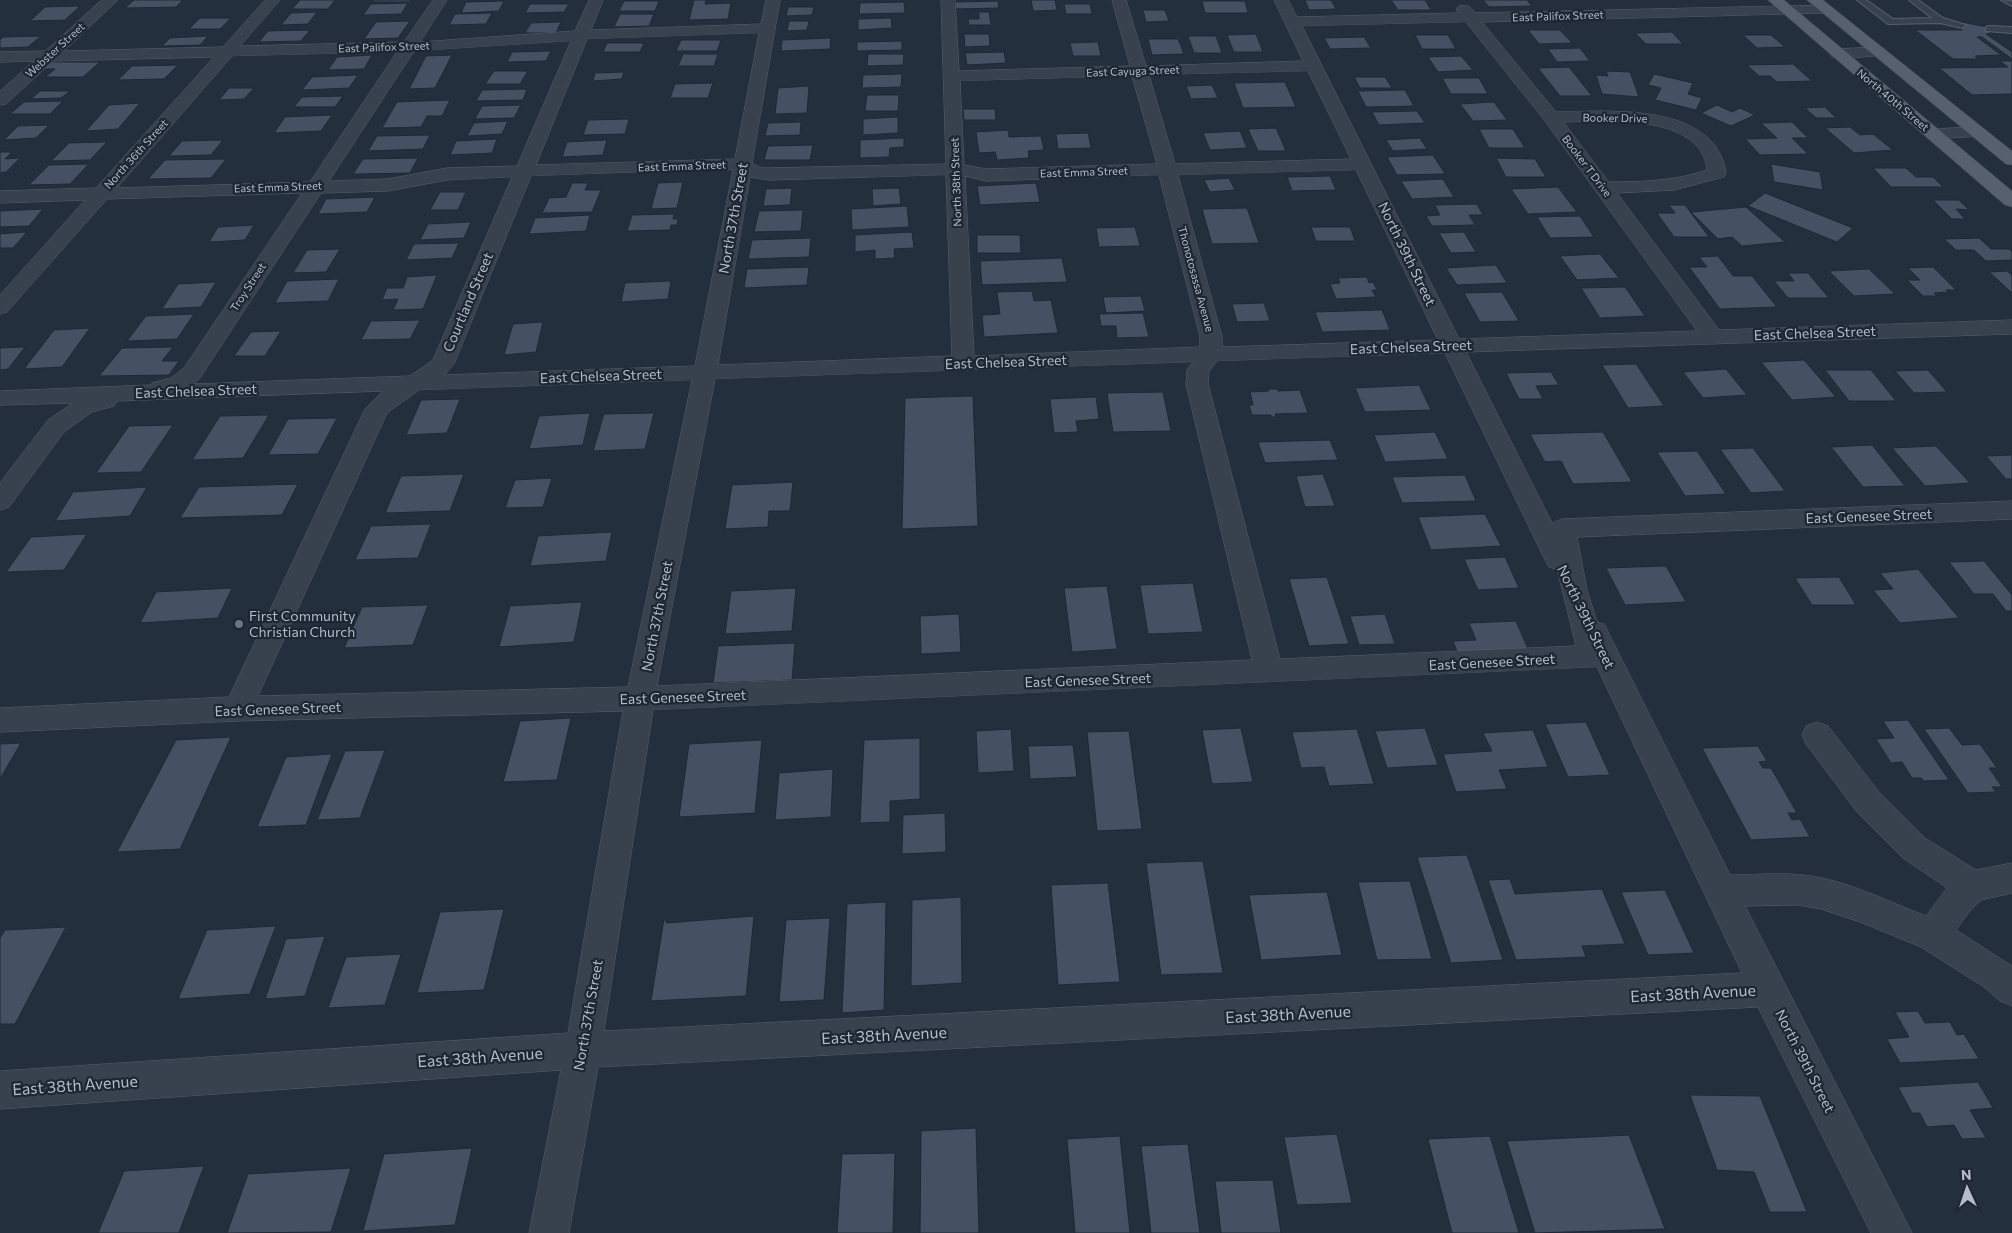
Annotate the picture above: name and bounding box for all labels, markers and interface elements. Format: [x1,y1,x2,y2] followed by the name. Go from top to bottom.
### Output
[1512,7,1604,24] street label: East Palifox Street
[22,19,87,80] street label: Webster Street
[338,38,430,55] street label: East Palifox Street
[1086,62,1181,79] street label: East Cayuga Street
[1855,66,1932,134] street label: North 40th Street
[1582,110,1648,125] street label: Booker Drive
[101,116,171,191] street label: North 36th Street
[1560,132,1615,199] street label: Booker T Drive
[947,137,964,227] street label: North 38th Street
[638,157,727,174] street label: East Emma Street
[714,161,751,275] street label: North 37th Street
[1040,163,1129,180] street label: East Emma Street
[234,178,323,195] street label: East Emma Street
[1375,199,1440,309] street label: North 39th Street
[1176,225,1217,333] street label: Thonotosassa Avenue
[439,249,496,354] street label: Courtland Street
[227,259,268,314] street label: Troy Street
[1754,322,1877,343] street label: East Chelsea Street
[1350,336,1473,357] street label: East Chelsea Street
[945,351,1068,372] street label: East Chelsea Street
[540,365,663,386] street label: East Chelsea Street
[135,380,258,401] street label: East Chelsea Street
[1805,505,1933,526] street label: East Genesee Street
[637,559,676,673] street label: North 37th Street
[1554,562,1619,672] street label: North 39th Street
[249,607,356,640] place label: First Community Christian Church
[233,618,245,630] marker: First Community Christian Church
[1428,650,1556,673] street label: East Genesee Street
[1024,669,1152,690] street label: East Genesee Street
[619,686,747,707] street label: East Genesee Street
[214,698,342,719] street label: East Genesee Street
[569,958,606,1072] street label: North 37th Street
[1630,980,1756,1005] street label: East 38th Avenue
[1225,1001,1351,1026] street label: East 38th Avenue
[1772,1006,1839,1115] street label: North 39th Street
[821,1022,947,1047] street label: East 38th Avenue
[417,1043,543,1070] street label: East 38th Avenue
[12,1071,138,1098] street label: East 38th Avenue
[1942,1163,1992,1213] north arrow
[1961,1166,1972,1183] text: N

